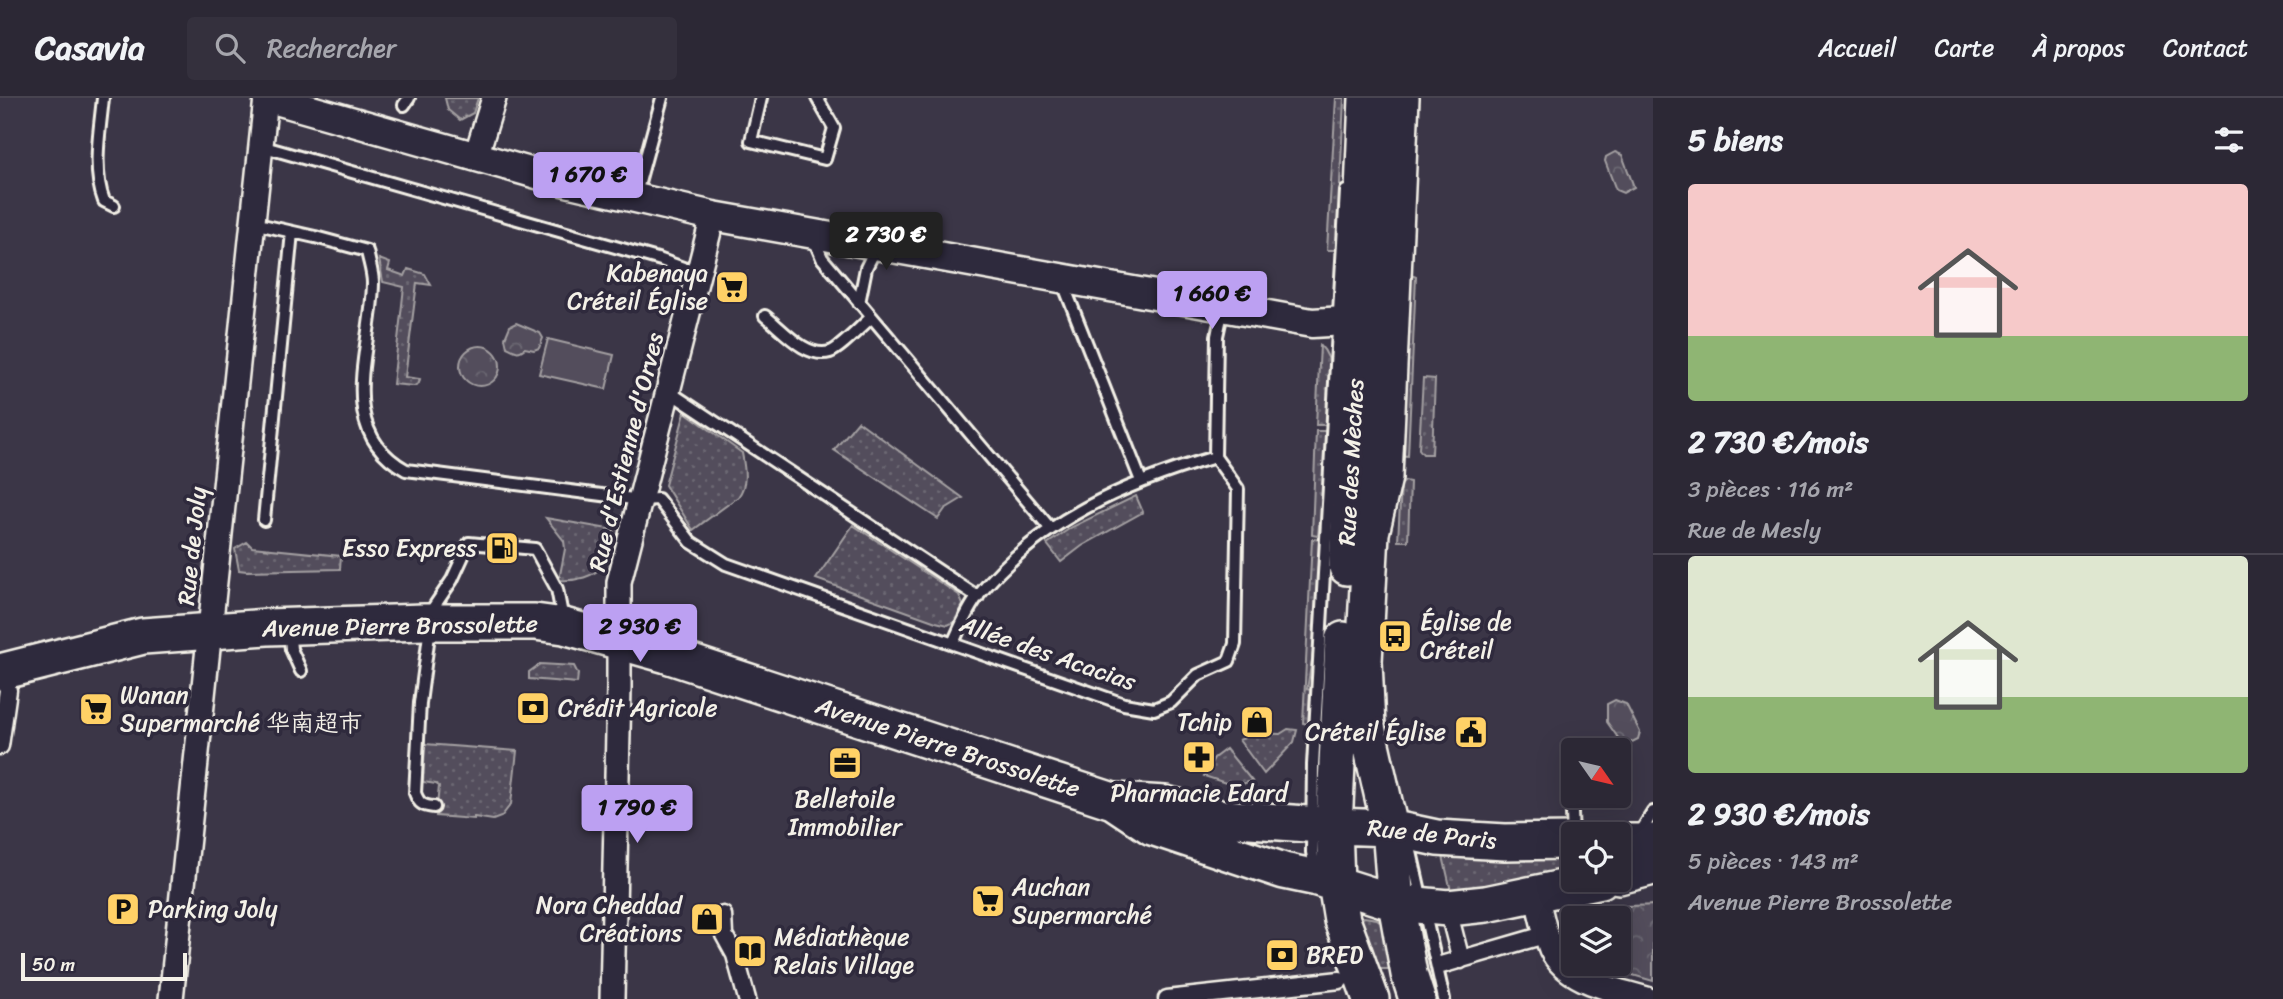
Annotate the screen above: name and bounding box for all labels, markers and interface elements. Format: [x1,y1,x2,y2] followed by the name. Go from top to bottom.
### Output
[187,17,677,80] search box
[35,19,145,77] text: Casavia
[267,25,397,71] text: Rechercher
[1818,27,1897,69] text: Accueil
[1935,27,1994,69] text: Carte
[2032,27,2125,69] text: À propos
[2163,27,2248,69] text: Contact
[211,29,249,67] icon: search
[1688,113,1783,167] text: 5 biens
[2210,121,2248,159] icon: filters
[523,152,653,212] pin: 1 670 €
[549,154,627,195] text: 1 670 €
[821,212,951,272] pin: 2 730 €
[846,214,926,255] text: 2 730 €
[1905,230,2031,356] icon: home
[567,252,708,322] place label: Kabenaya Créteil Église
[713,268,751,306] supermarket icon: Kabenaya Créteil Église
[1147,272,1277,331] pin: 1 660 €
[1173,273,1251,314] text: 1 660 €
[576,328,676,576] street label: Rue d'Estienne d'Orves
[1326,377,1376,547] street label: Rue des Mèches
[1688,415,1869,469] text: 2 730 €/mois
[1688,469,1853,510] text: 3 pièces · 116 m²
[165,484,219,607] street label: Rue de Joly
[1688,510,1821,551] text: Rue de Mesly
[342,527,478,569] place label: Esso Express
[483,529,521,567] fuel station icon: Esso Express
[1420,601,1512,671] place label: Église de Créteil
[1905,602,2031,728] icon: home
[261,603,538,649] street label: Avenue Pierre Brossolette
[953,603,1143,703] street label: Allée des Acacias
[575,604,705,664] pin: 2 930 €
[599,606,681,647] text: 2 930 €
[1376,617,1414,655] bus stop icon: Église de Créteil
[120,674,362,744] place label: Wanan Supermarché 华南超市
[809,684,1086,810] street label: Avenue Pierre Brossolette
[558,687,718,729] place label: Crédit Agricole
[514,689,552,727] bank icon: Crédit Agricole
[77,690,115,728] supermarket icon: Wanan Supermarché 华南超市
[1177,701,1232,743] place label: Tchip
[1238,703,1276,741] shop icon: Tchip
[1305,711,1446,753] place label: Créteil Église
[1452,713,1490,751] public building icon: Créteil Église
[1180,738,1218,776] pharmacy icon: Pharmacie Edard
[1561,738,1631,808] north arrow
[1561,738,1631,976] map controls
[826,744,864,782] office icon: Belletoile Immobilier
[1110,772,1290,814] place label: Pharmacie Edard
[787,778,904,848] place label: Belletoile Immobilier
[572,786,702,845] pin: 1 790 €
[598,787,676,828] text: 1 790 €
[1688,787,1870,841] text: 2 930 €/mois
[1365,806,1499,862] street label: Rue de Paris
[1561,822,1631,892] button: locate
[1688,841,1859,882] text: 5 pièces · 143 m²
[1011,866,1152,936] place label: Auchan Supermarché
[969,882,1007,920] supermarket icon: Auchan Supermarché
[1688,882,1952,923] text: Avenue Pierre Brossolette
[536,884,683,954] place label: Nora Cheddad Créations
[148,888,278,930] place label: Parking Joly
[104,890,142,928] parking icon: Parking Joly
[688,900,726,938] shop icon: Nora Cheddad Créations
[1561,906,1631,976] button: layers
[774,916,914,986] place label: Médiathèque Relais Village
[731,932,769,970] library icon: Médiathèque Relais Village
[1306,934,1363,976] place label: BRED
[1263,936,1301,974] bank icon: BRED
[32,948,75,981] text: 50 m
[21,950,187,982] scale bar

